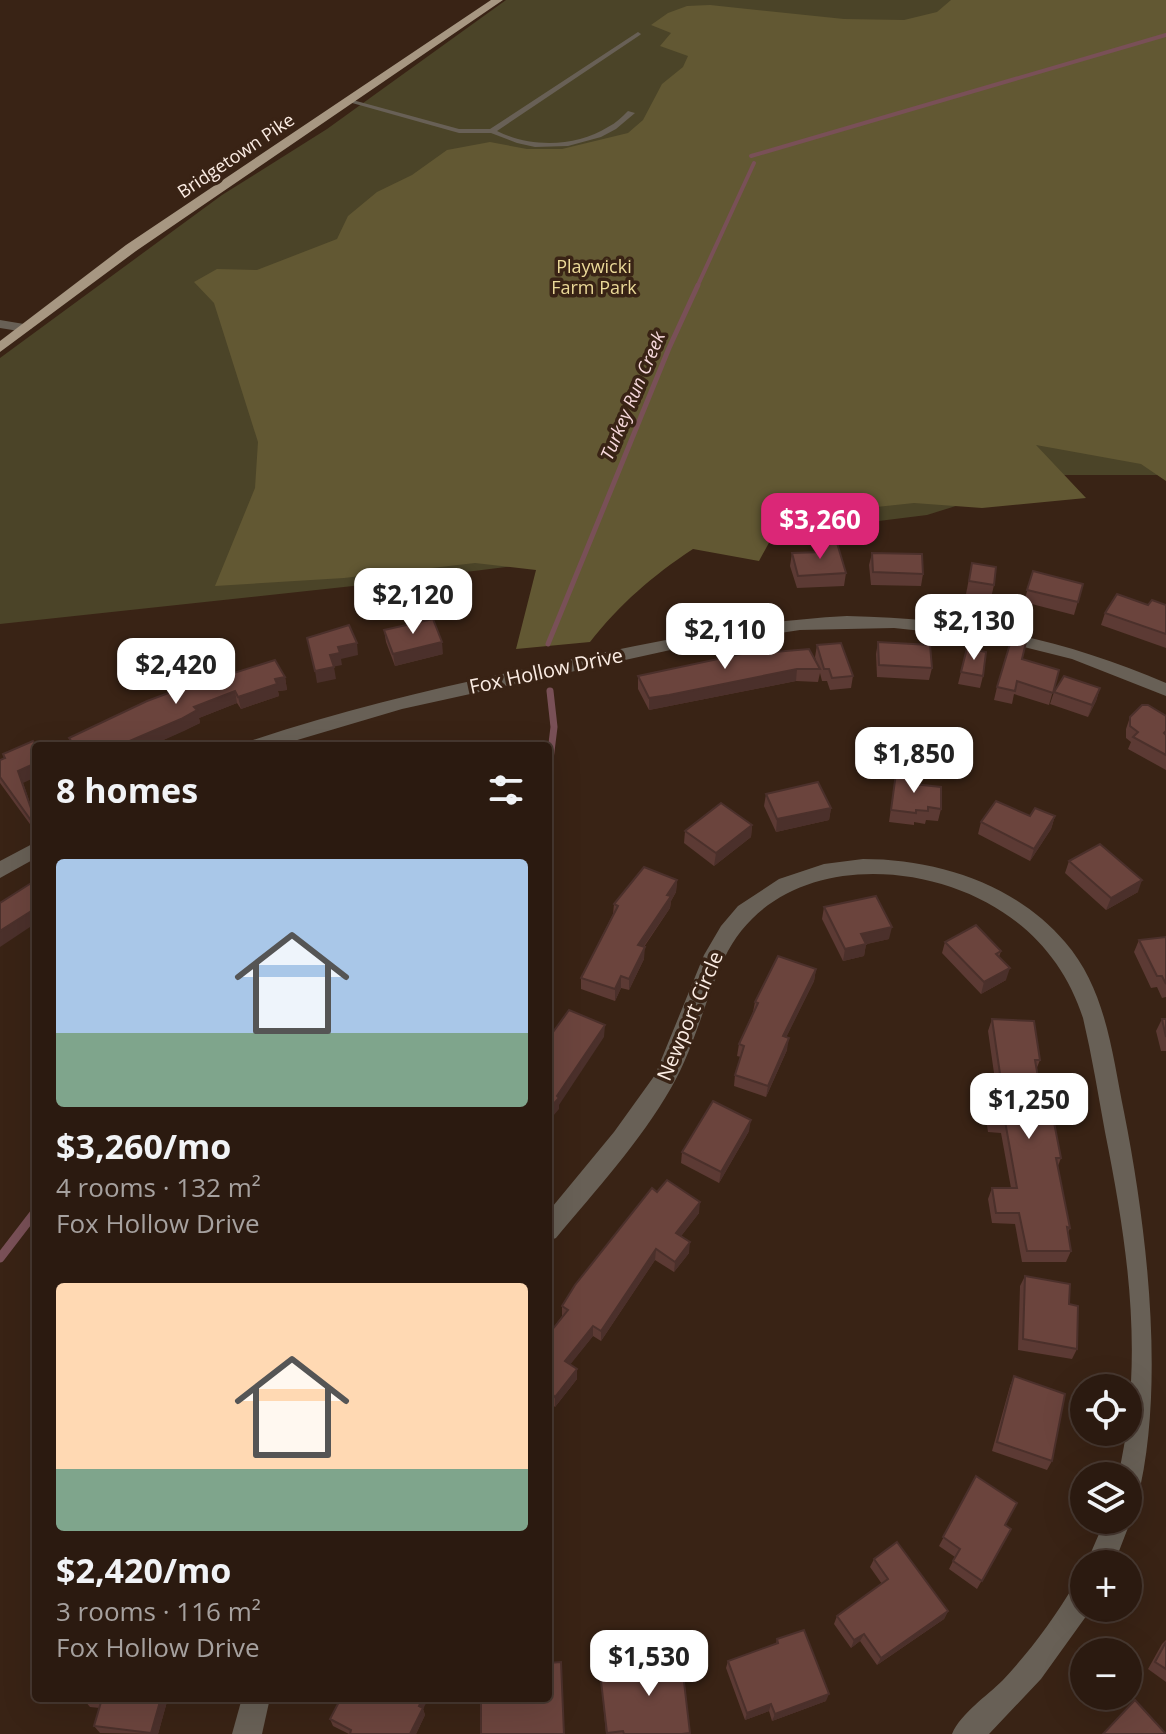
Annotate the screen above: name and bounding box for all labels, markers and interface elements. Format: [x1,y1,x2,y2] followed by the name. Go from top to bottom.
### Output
[172,107,299,203] street label: Bridgetown Pike
[551,254,637,299] park label: Playwicki Farm Park
[594,327,670,464] water label: Turkey Run Creek
[755,493,885,561] pin: $3,260
[779,501,861,537] text: $3,260
[348,568,478,636] pin: $2,120
[372,576,454,612] text: $2,120
[909,594,1039,662] pin: $2,130
[933,602,1015,638] text: $2,130
[660,603,790,671] pin: $2,110
[684,611,766,647] text: $2,110
[111,638,241,706] pin: $2,420
[467,641,625,700] street label: Fox Hollow Drive
[135,646,217,682] text: $2,420
[849,727,979,795] pin: $1,850
[873,735,955,771] text: $1,850
[56,767,198,813] text: 8 homes
[484,768,528,812] icon: filters
[220,911,364,1055] icon: home
[650,947,729,1085] street label: Newport Circle
[964,1073,1094,1141] pin: $1,250
[988,1081,1070,1117] text: $1,250
[56,1123,231,1169] text: $3,260/mo
[56,1169,261,1205] text: 4 rooms · 132 m²
[56,1205,260,1241] text: Fox Hollow Drive
[220,1335,364,1479] icon: home
[1070,1374,1142,1710] map controls
[1070,1374,1142,1446] button: locate
[1070,1462,1142,1534] button: layers
[56,1547,231,1593] text: $2,420/mo
[1070,1550,1142,1622] button: +
[56,1593,261,1629] text: 3 rooms · 116 m²
[56,1629,260,1665] text: Fox Hollow Drive
[584,1630,714,1698] pin: $1,530
[608,1638,690,1674] text: $1,530
[1070,1638,1142,1710] button: −

